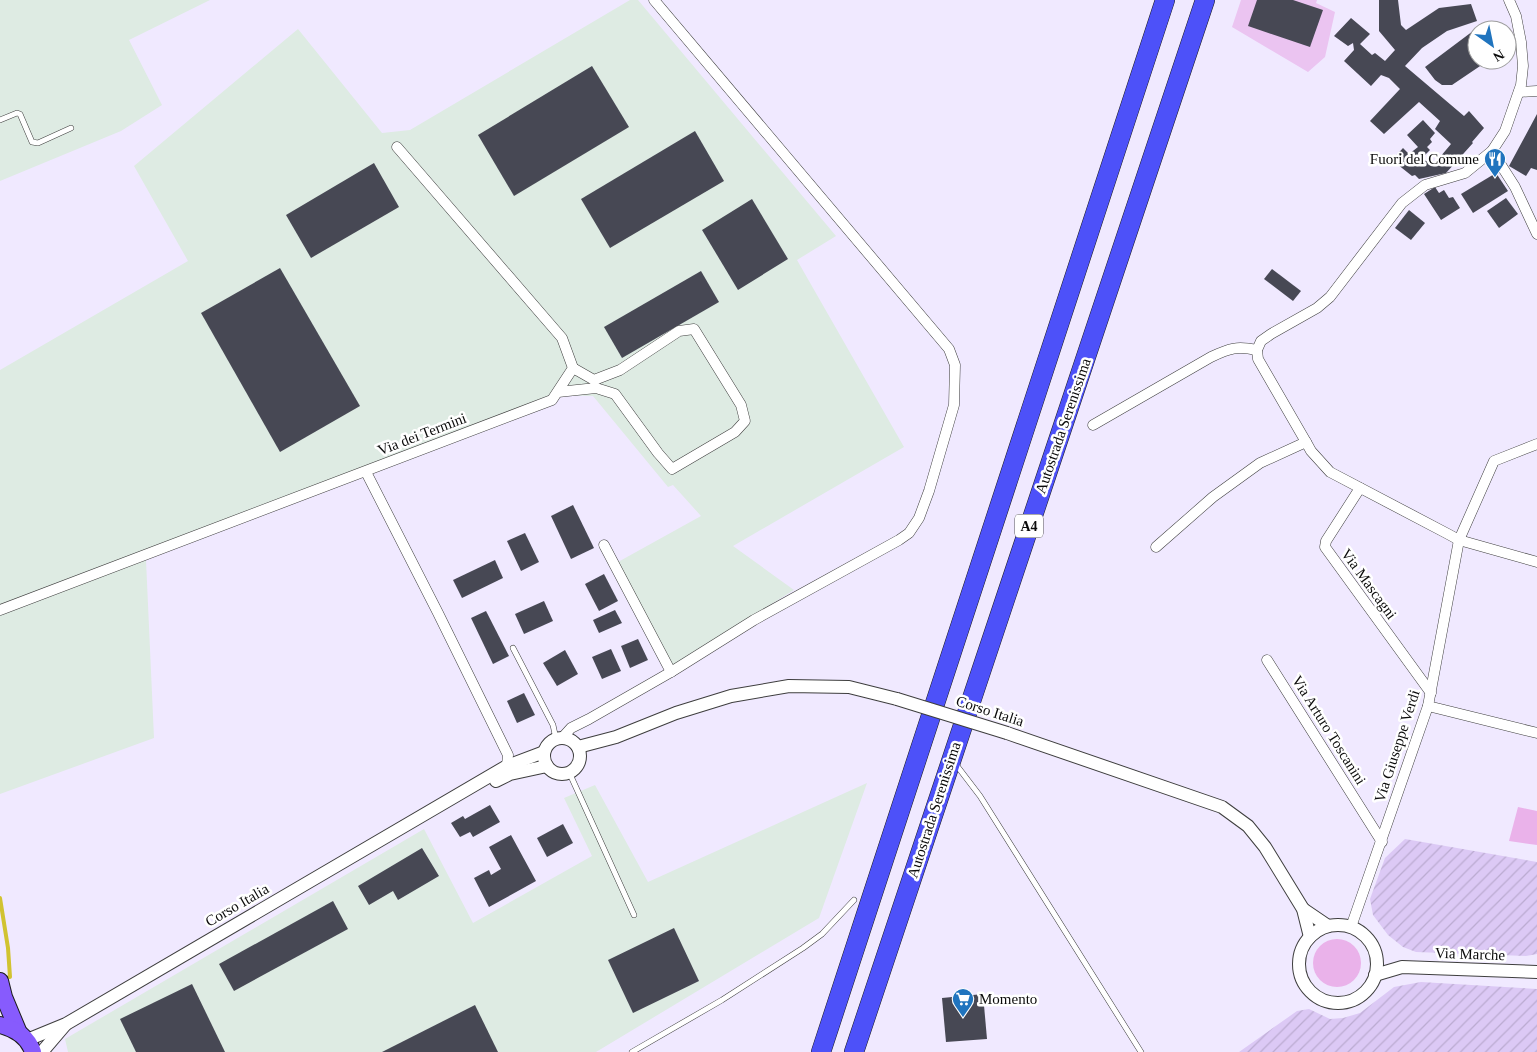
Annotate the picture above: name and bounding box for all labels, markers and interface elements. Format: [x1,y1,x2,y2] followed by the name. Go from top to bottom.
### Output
[1467,20,1517,70] north arrow
[1490,46,1507,65] text: N
[1483,147,1507,178] restaurant icon: Fuori del Comune
[1370,151,1479,167] place label: Fuori del Comune
[1032,356,1094,496] street label: Autostrada Serenissima
[375,410,469,458] street label: Via dei Termini
[1015,514,1043,538] road number: A4
[1338,546,1400,622] street label: Via Mascagni
[1289,673,1369,787] street label: Via Arturo Toscanini
[1371,688,1423,804] street label: Via Giuseppe Verdi
[954,693,1026,730] street label: Corso Italia
[904,740,964,880] street label: Autostrada Serenissima
[203,880,272,930] street label: Corso Italia
[1435,945,1506,963] street label: Via Marche
[951,987,975,1018] supermarket icon: Momento
[979,991,1037,1007] place label: Momento

